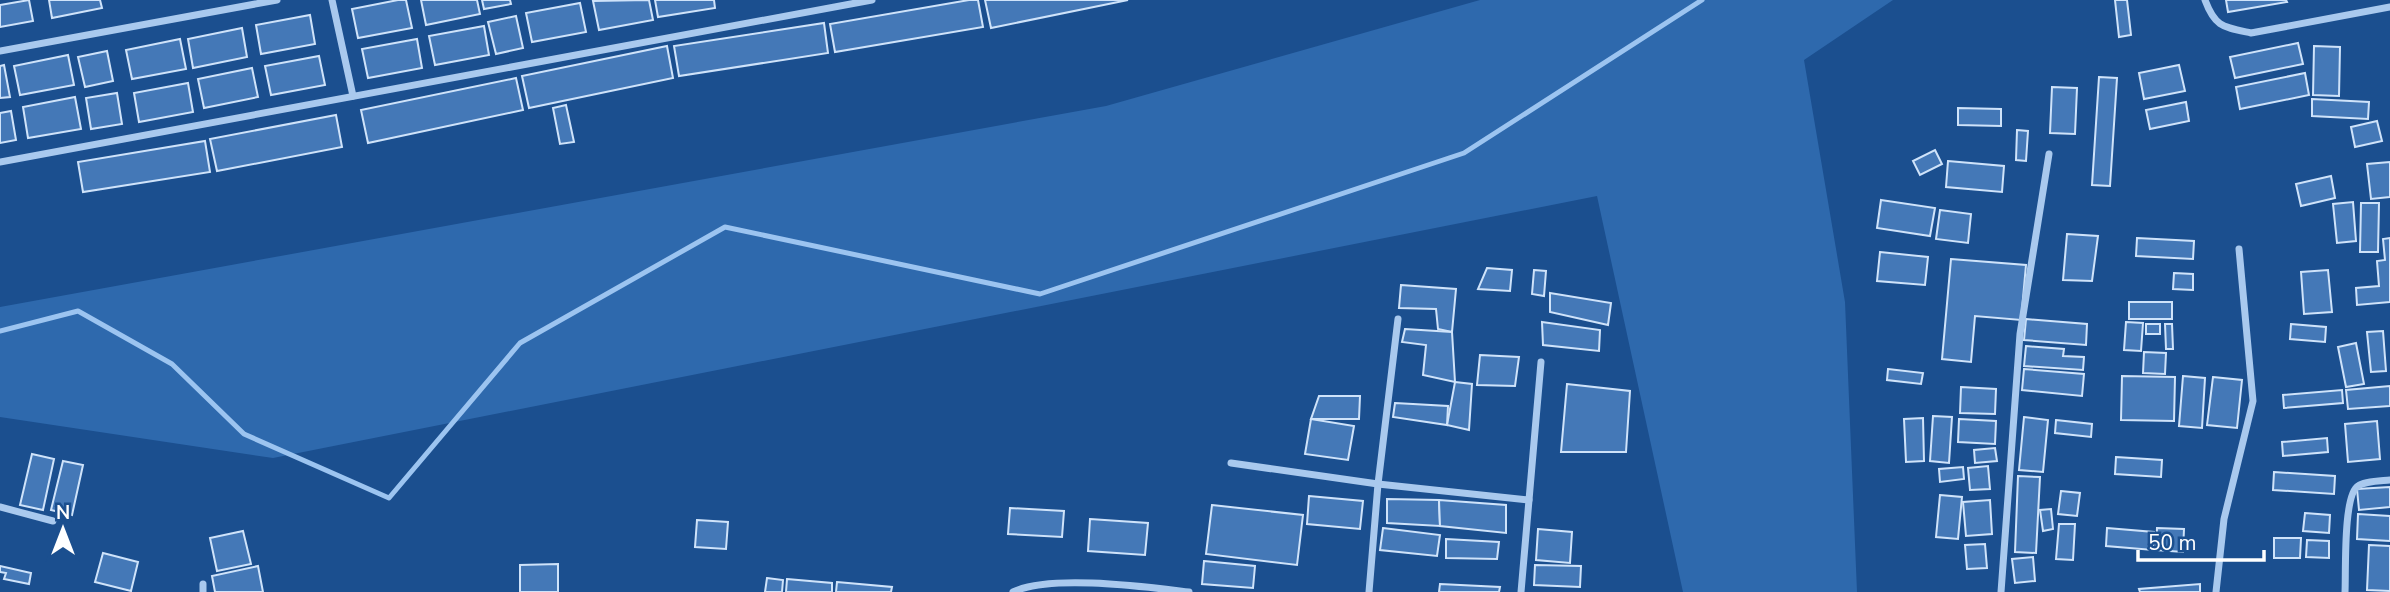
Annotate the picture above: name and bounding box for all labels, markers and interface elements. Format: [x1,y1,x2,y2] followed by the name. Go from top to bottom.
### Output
[28,494,98,564] north arrow
[56,500,70,526] text: N
[2138,518,2264,562] scale bar
[2148,529,2197,557] text: 50 m

